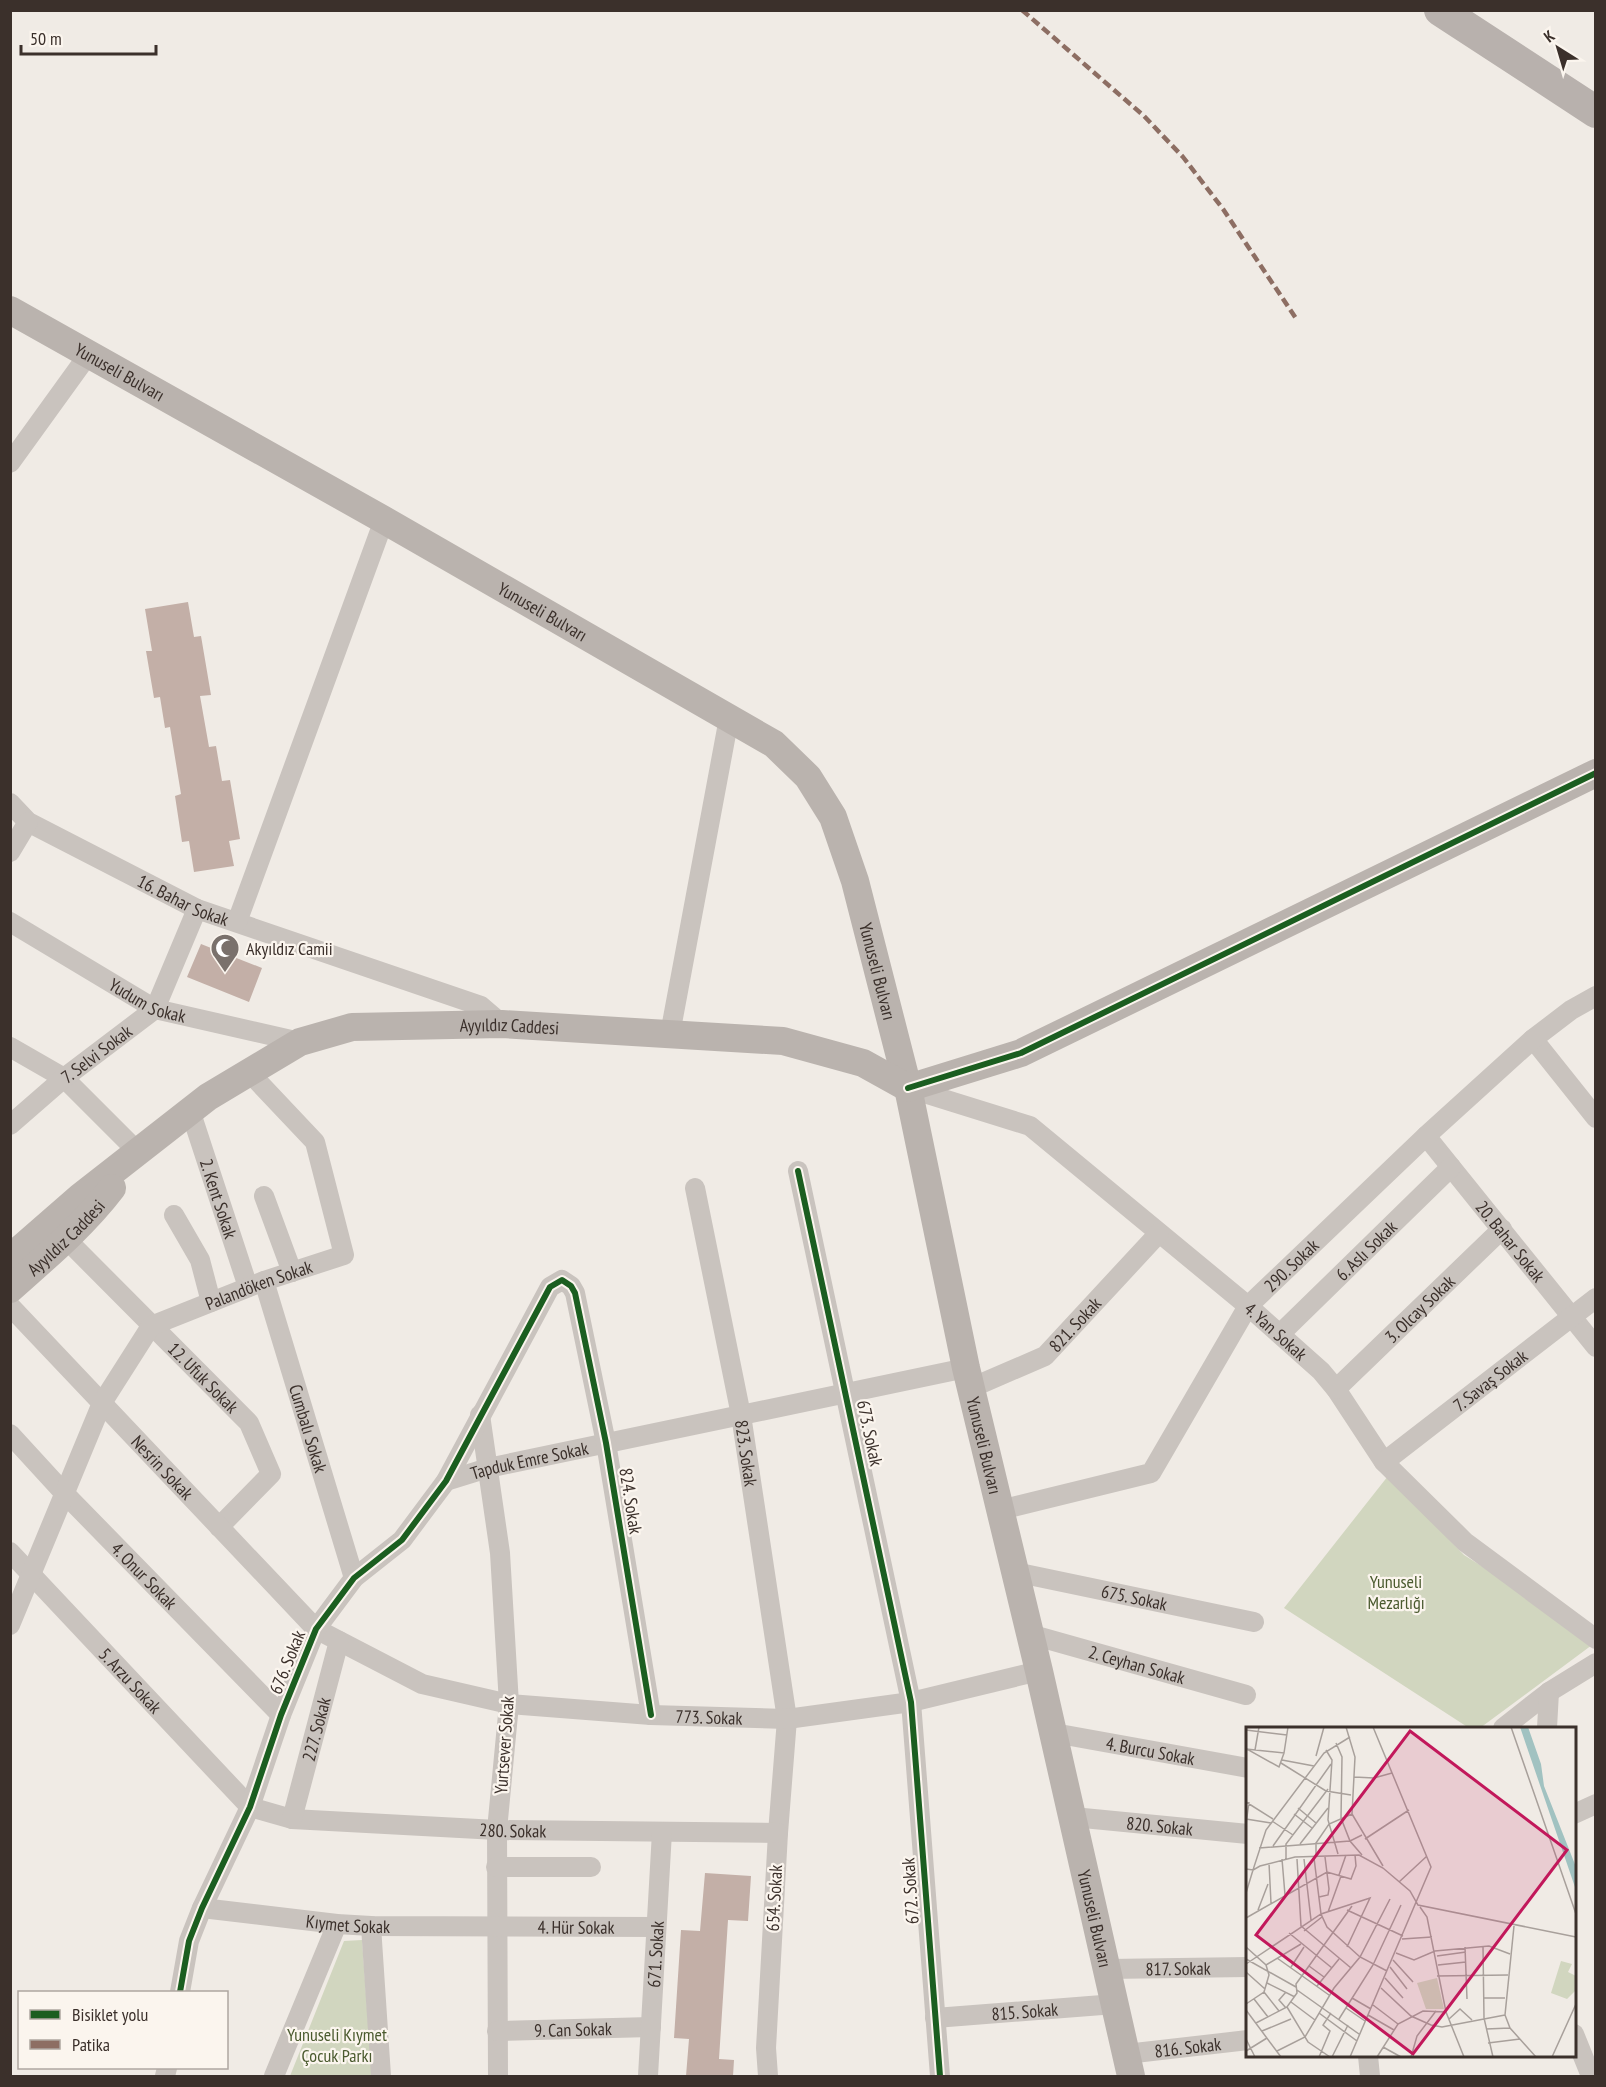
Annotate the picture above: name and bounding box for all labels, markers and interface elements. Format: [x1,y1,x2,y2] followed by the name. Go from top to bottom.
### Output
[21,18,156,56] scale bar
[1528,18,1588,78] north arrow
[1540,25,1559,47] text: K
[30,27,62,50] text: 50 m
[71,337,169,406] street label: Yunuseli Bulvarı
[494,576,592,646] street label: Yunuseli Bulvarı
[134,869,232,931] street label: 16. Bahar Sokak
[855,920,902,1022] street label: Yunuseli Bulvarı
[209,932,241,974] mosque icon: Akyıldız Camii
[246,937,333,960] place label: Akyıldız Camii
[105,973,188,1027] street label: Yudum Sokak
[459,1012,560,1039] street label: Ayyıldız Caddesi
[56,1019,136,1088] street label: 7. Selvi Sokak
[195,1155,243,1241] street label: 2. Kent Sokak
[22,1194,109,1280] street label: Ayyıldız Caddesi
[1471,1196,1551,1287] street label: 20. Bahar Sokak
[1330,1215,1401,1285] street label: 6. Aslı Sokak
[1259,1234,1323,1296] street label: 290. Sokak
[202,1255,315,1315] street label: Palandöken Sokak
[1380,1270,1459,1347] street label: 3. Olcay Sokak
[1043,1292,1106,1357] street label: 821. Sokak
[1240,1297,1312,1365] street label: 4. Yan Sokak
[163,1337,244,1418] street label: 12. Ufuk Sokak
[1448,1344,1532,1416] street label: 7. Savaş Sokak
[284,1381,333,1475] street label: Cumbalı Sokak
[962,1394,1007,1496] street label: Yunuseli Bulvarı
[852,1398,888,1468] street label: 673. Sokak
[730,1418,763,1488] street label: 823. Sokak
[127,1430,199,1504] street label: Nesrin Sokak
[467,1436,590,1484] street label: Tapduk Emre Sokak
[614,1466,648,1536] street label: 824. Sokak
[106,1537,182,1614] street label: 4. Onur Sokak
[1367,1570,1425,1614] park label: Yunuseli Mezarlığı
[1099,1579,1170,1615] street label: 675. Sokak
[264,1627,310,1697] street label: 676. Sokak
[1086,1640,1188,1689] street label: 2. Ceyhan Sokak
[94,1643,167,1718] street label: 5. Arzu Sokak
[296,1695,335,1764] street label: 227. Sokak
[489,1695,519,1795] street label: Yurtsever Sokak
[675,1704,743,1729] street label: 773. Sokak
[1246,1727,1576,2057] inset map
[1104,1731,1197,1770] street label: 4. Burcu Sokak
[1125,1811,1194,1840] street label: 820. Sokak
[479,1818,546,1842] street label: 280. Sokak
[896,1857,924,1925] street label: 672. Sokak
[761,1864,787,1932] street label: 654. Sokak
[1073,1867,1117,1970] street label: Yunuseli Bulvarı
[305,1909,390,1938] street label: Kıymet Sokak
[538,1915,614,1938] street label: 4. Hür Sokak
[642,1920,668,1988] street label: 671. Sokak
[1145,1956,1211,1980] street label: 817. Sokak
[18,1991,228,2069] legend
[991,1997,1059,2025] street label: 815. Sokak
[72,2003,148,2026] text: Bisiklet yolu
[534,2017,612,2042] street label: 9. Can Sokak
[287,2023,387,2067] park label: Yunuseli Kıymet Çocuk Parkı
[1153,2032,1222,2062] street label: 816. Sokak
[72,2033,110,2056] text: Patika

